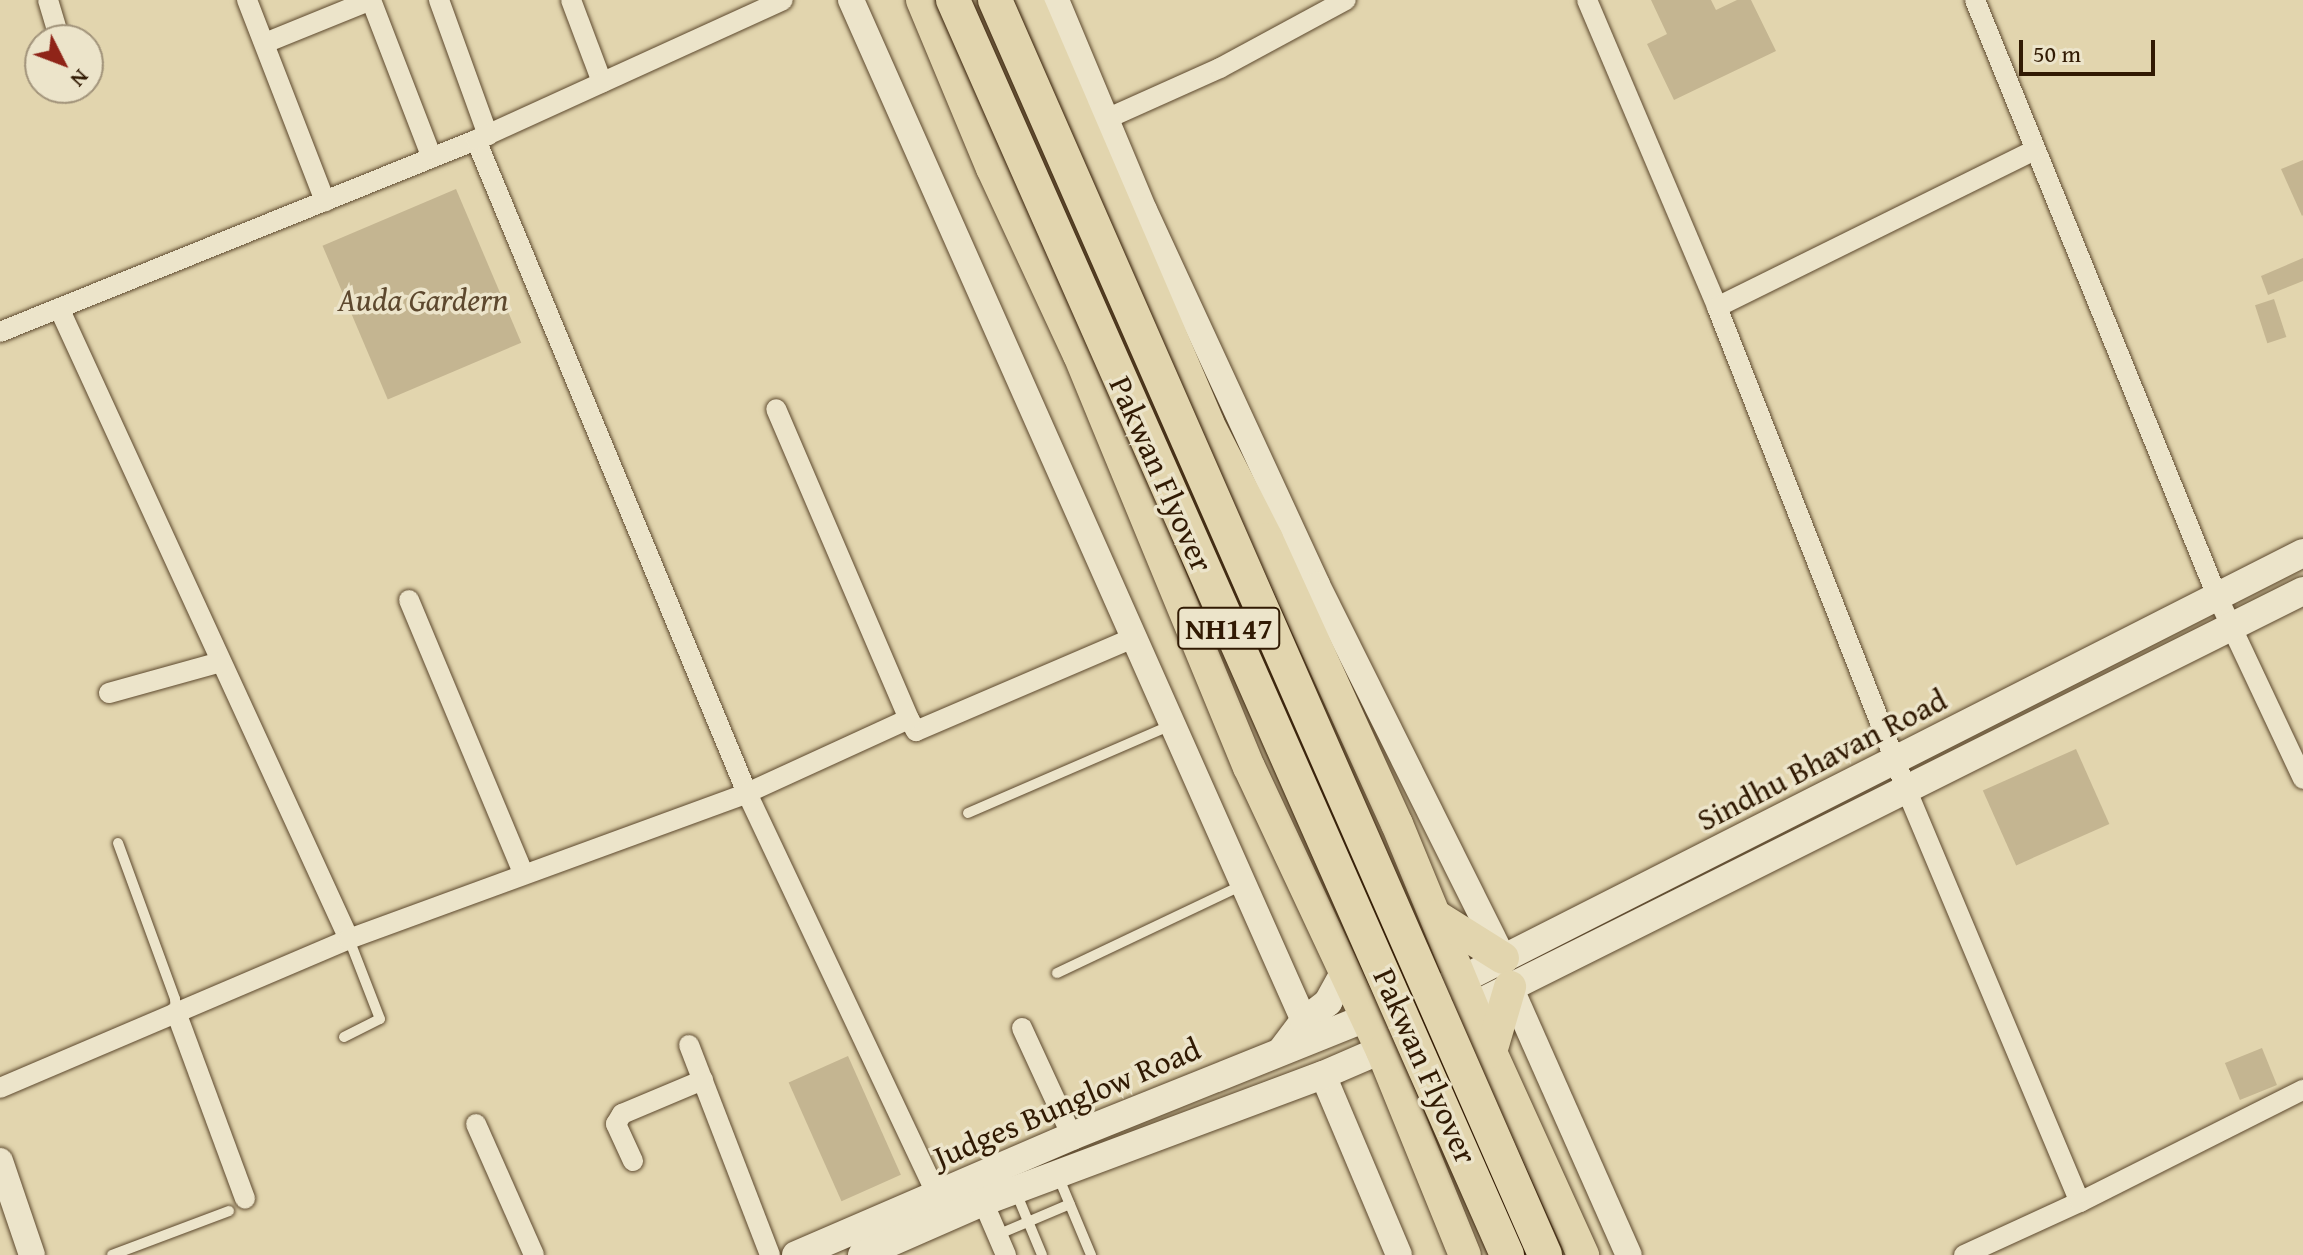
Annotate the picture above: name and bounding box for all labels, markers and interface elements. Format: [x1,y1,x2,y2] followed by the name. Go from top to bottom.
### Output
[24,24,104,104] north arrow
[2023,24,2159,74] scale bar
[2033,36,2081,71] text: 50 m
[64,63,97,95] text: N
[338,281,508,319] park label: Auda Gardern
[1101,370,1221,578] street label: Pakwan Flyover
[1177,602,1281,654] road number: NH147
[1691,680,1953,840] street label: Sindhu Bhavan Road
[1365,962,1485,1170] street label: Pakwan Flyover
[928,1029,1206,1177] street label: Judges Bunglow Road

